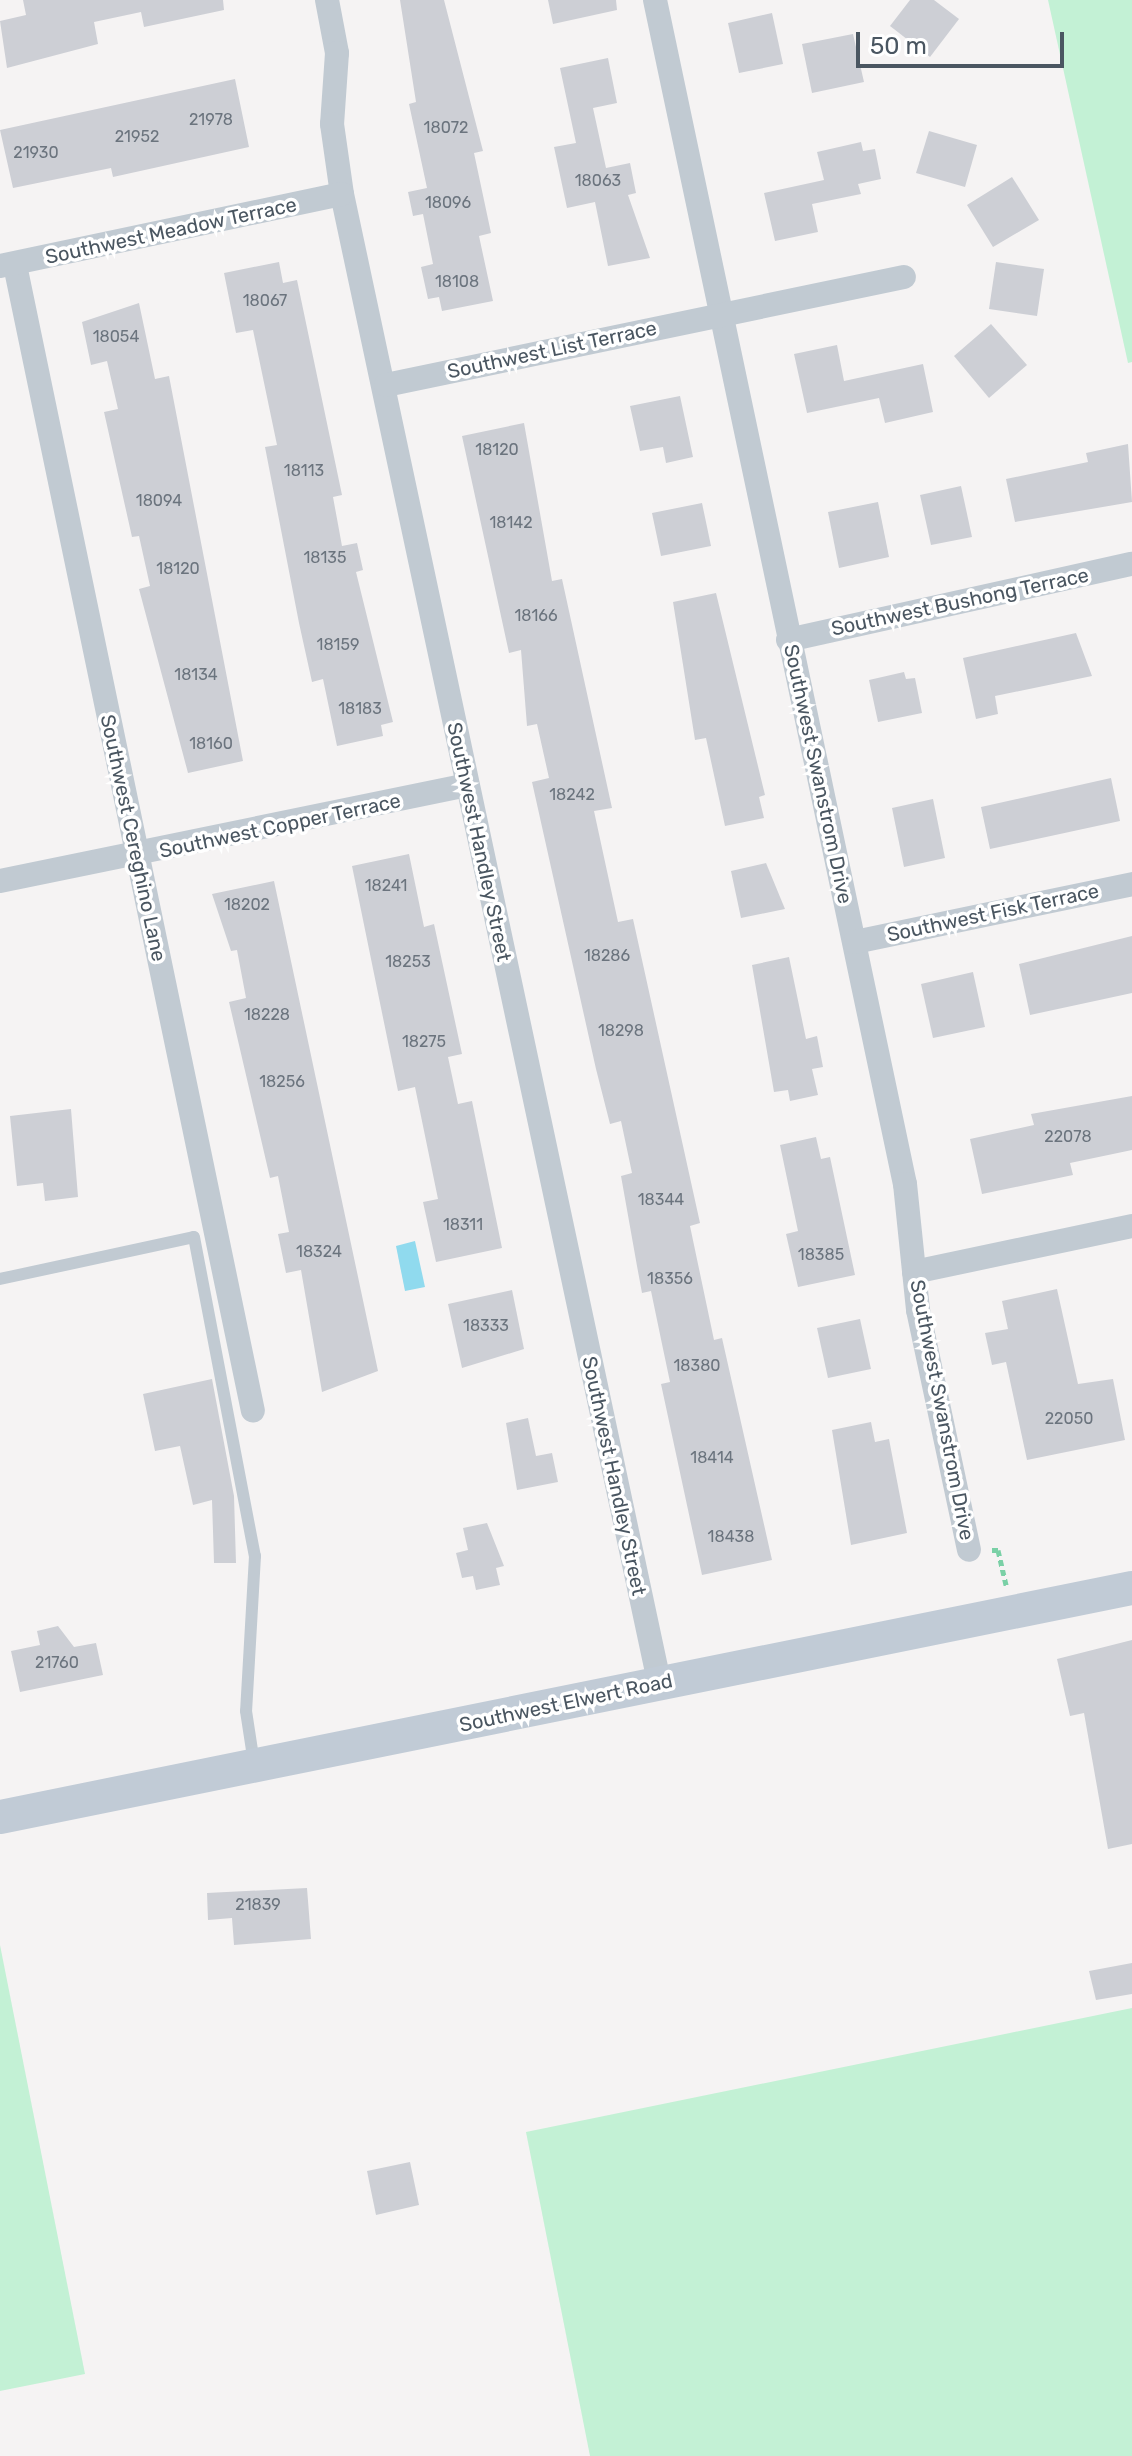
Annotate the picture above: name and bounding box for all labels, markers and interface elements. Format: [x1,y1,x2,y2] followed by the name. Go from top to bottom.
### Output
[860,16,1068,66] scale bar
[870,32,927,60] text: 50 m
[189,110,233,130] house number: 21978
[424,118,468,138] house number: 18072
[115,127,159,147] house number: 21952
[13,143,59,163] house number: 21930
[575,171,621,191] house number: 18063
[43,193,299,269] street label: Southwest Meadow Terrace
[425,193,471,213] house number: 18096
[435,272,479,292] house number: 18108
[243,291,287,311] house number: 18067
[445,316,659,384] street label: Southwest List Terrace
[93,327,139,347] house number: 18054
[475,440,519,460] house number: 18120
[284,461,324,481] house number: 18113
[136,491,182,511] house number: 18094
[489,513,533,533] house number: 18142
[304,548,346,568] house number: 18135
[156,559,200,579] house number: 18120
[829,563,1091,641] street label: Southwest Bushong Terrace
[514,606,558,626] house number: 18166
[317,635,359,655] house number: 18159
[779,642,857,906] street label: Southwest Swanstrom Drive
[174,665,218,685] house number: 18134
[338,699,382,719] house number: 18183
[95,712,171,964] street label: Southwest Cereghino Lane
[442,720,516,964] street label: Southwest Handley Street
[189,734,233,754] house number: 18160
[549,785,595,805] house number: 18242
[157,789,403,863] street label: Southwest Copper Terrace
[365,876,407,896] house number: 18241
[884,879,1102,947] street label: Southwest Fisk Terrace
[224,895,270,915] house number: 18202
[584,946,630,966] house number: 18286
[385,952,431,972] house number: 18253
[244,1005,290,1025] house number: 18228
[598,1021,644,1041] house number: 18298
[402,1032,446,1052] house number: 18275
[259,1072,305,1092] house number: 18256
[1044,1127,1092,1147] house number: 22078
[638,1190,684,1210] house number: 18344
[443,1215,483,1235] house number: 18311
[296,1242,342,1262] house number: 18324
[798,1245,844,1265] house number: 18385
[647,1269,693,1289] house number: 18356
[905,1278,979,1542] street label: Southwest Swanstrom Drive
[463,1316,509,1336] house number: 18333
[577,1354,651,1598] street label: Southwest Handley Street
[674,1356,720,1376] house number: 18380
[1045,1409,1093,1429] house number: 22050
[690,1448,734,1468] house number: 18414
[708,1527,754,1547] house number: 18438
[35,1653,79,1673] house number: 21760
[457,1669,675,1737] street label: Southwest Elwert Road
[235,1895,281,1915] house number: 21839

